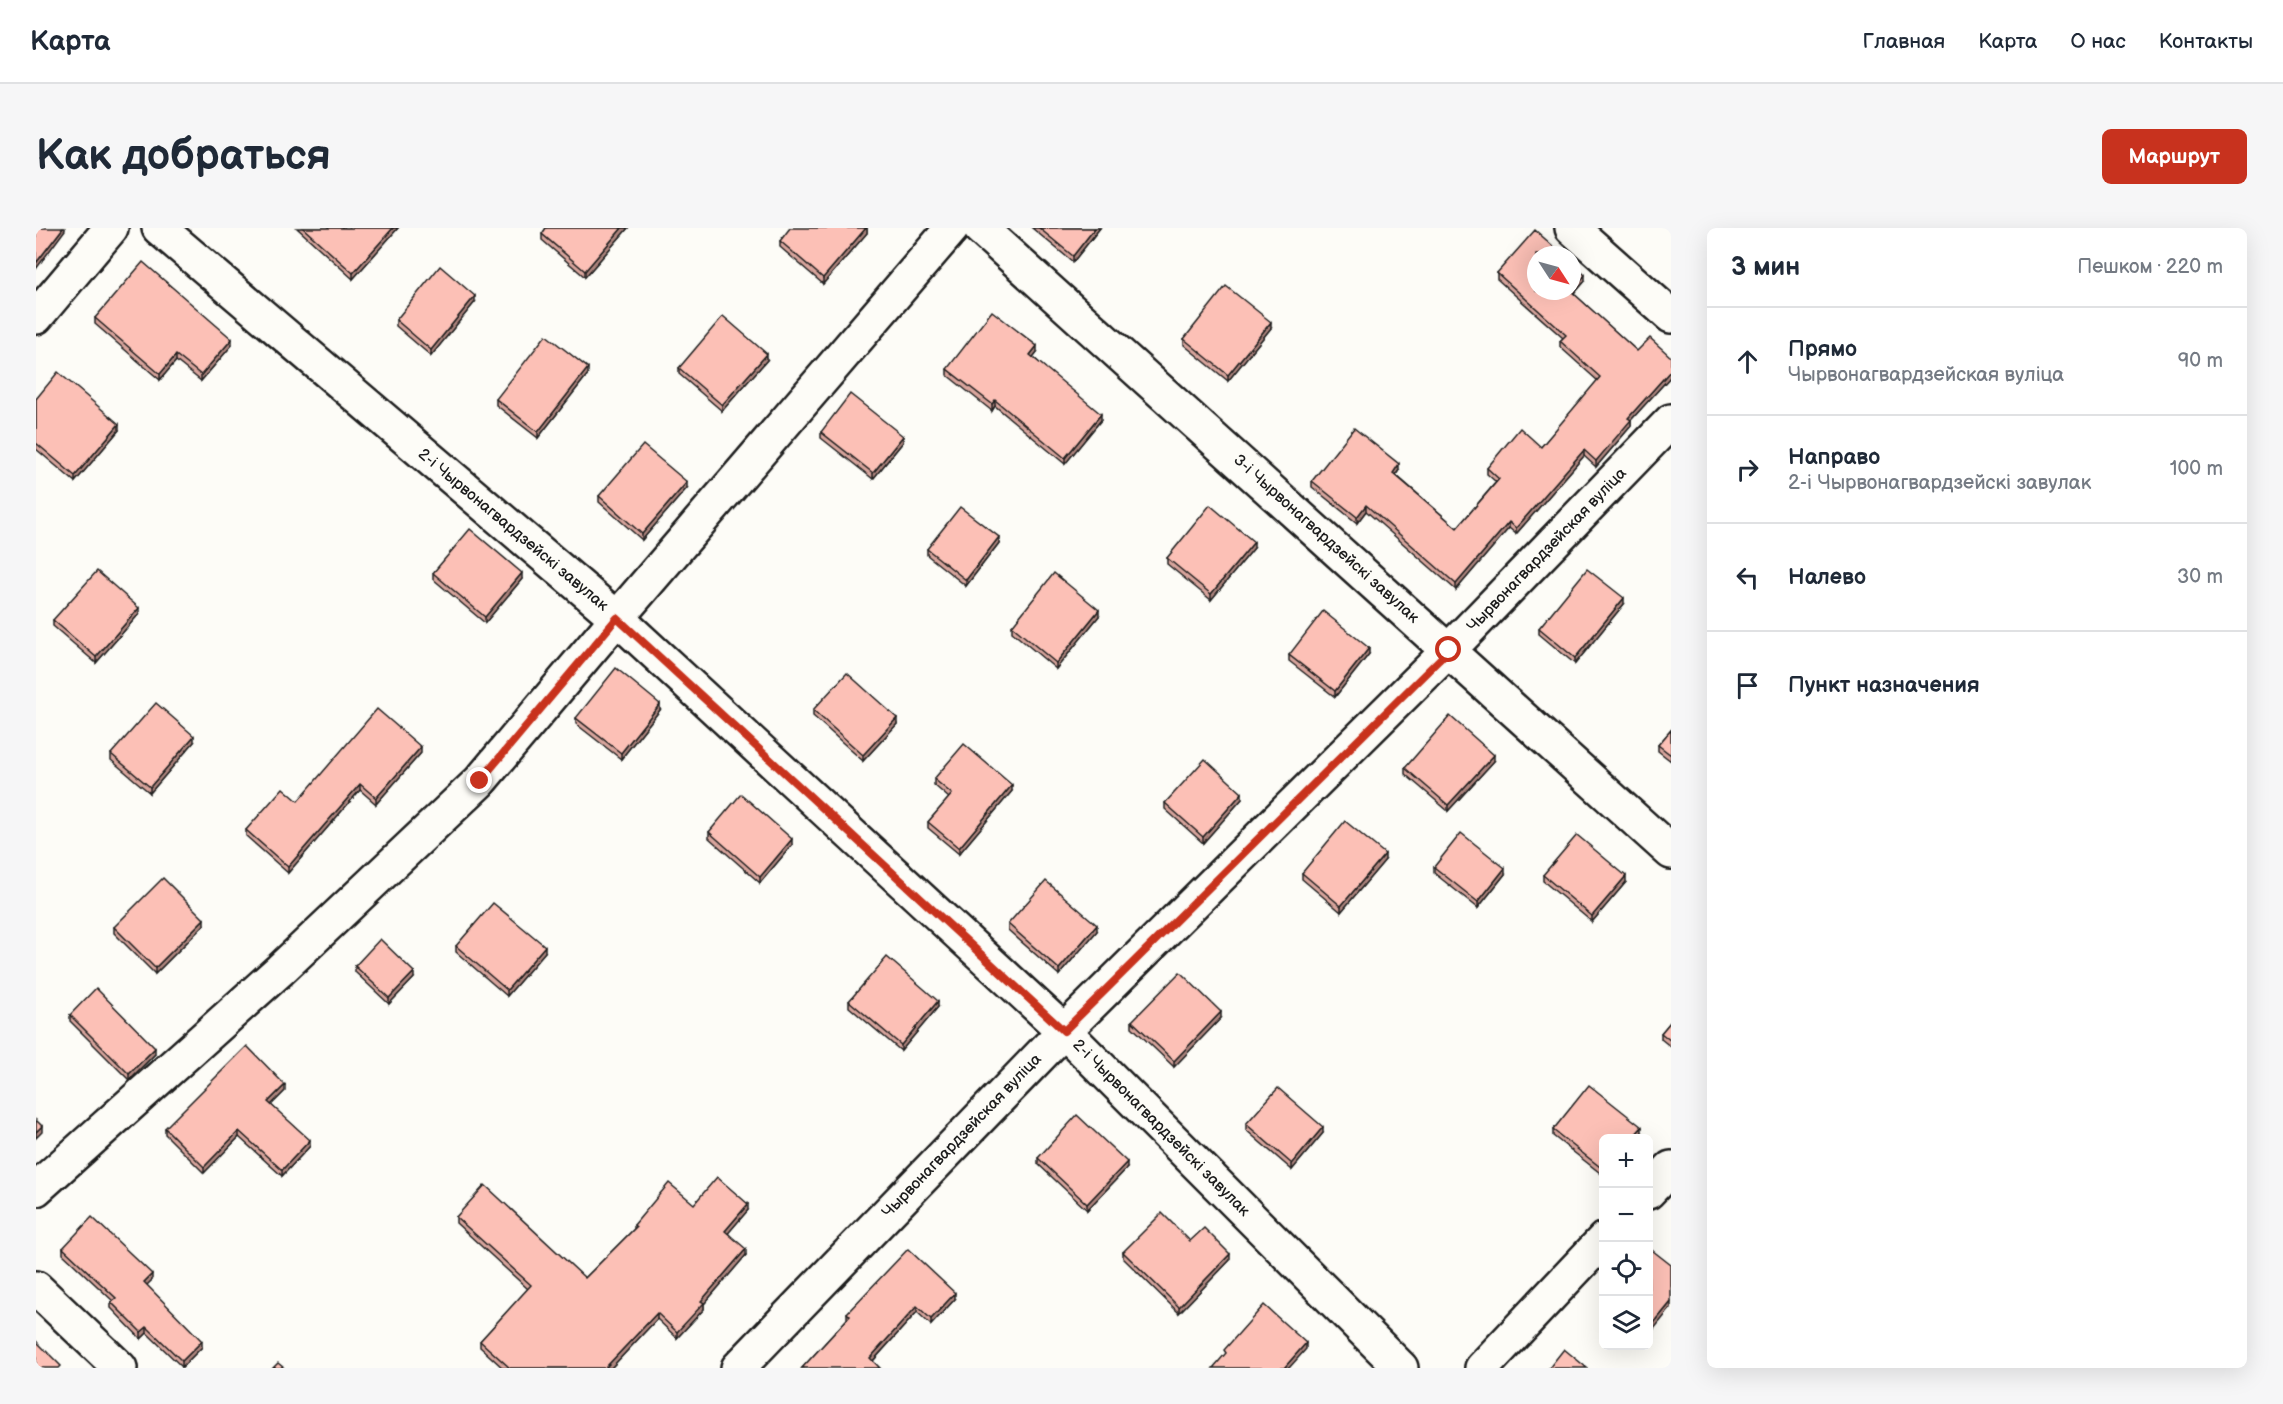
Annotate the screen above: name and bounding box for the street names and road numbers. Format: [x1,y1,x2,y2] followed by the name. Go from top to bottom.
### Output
[414,445,612,616] street label: 2-і Чырвонагвардзейскі завулак
[1229,451,1423,628] street label: 3-і Чырвонагвардзейскі завулак
[1463,464,1631,636] street label: Чырвонагвардзейская вуліца
[1068,1035,1254,1221] street label: 2-і Чырвонагвардзейскі завулак
[878,1050,1046,1222] street label: Чырвонагвардзейская вуліца

